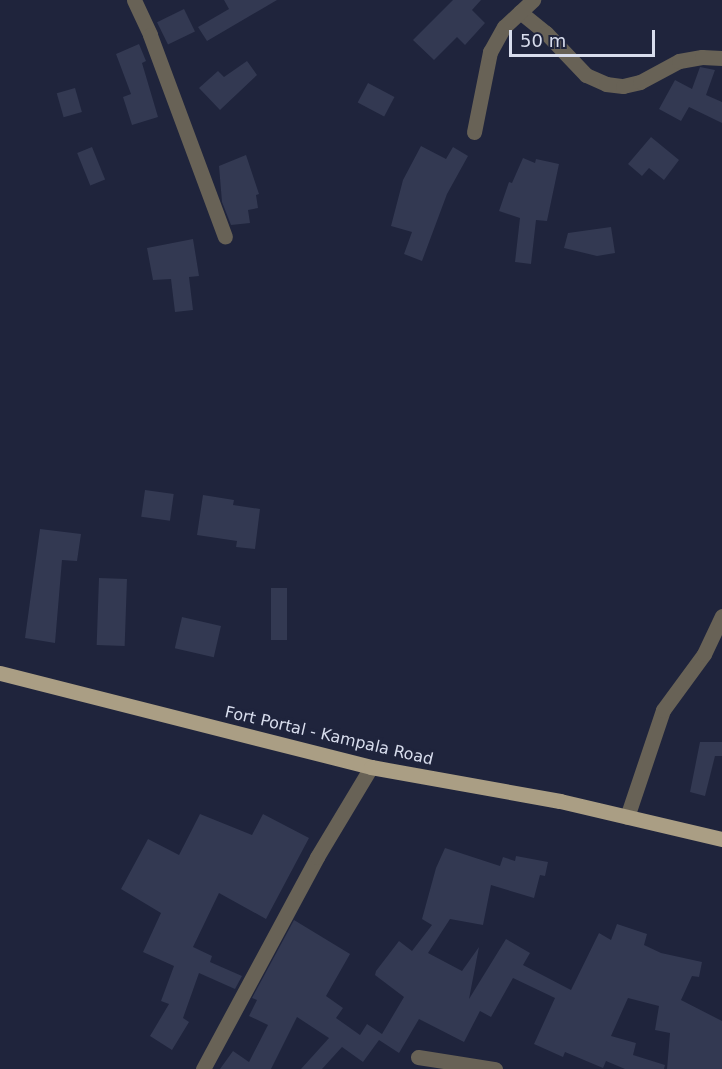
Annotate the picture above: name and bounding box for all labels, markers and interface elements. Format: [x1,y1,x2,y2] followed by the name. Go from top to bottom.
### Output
[512,18,658,56] scale bar
[520,30,566,51] text: 50 m
[223,703,435,769] street label: Fort Portal - Kampala Road

